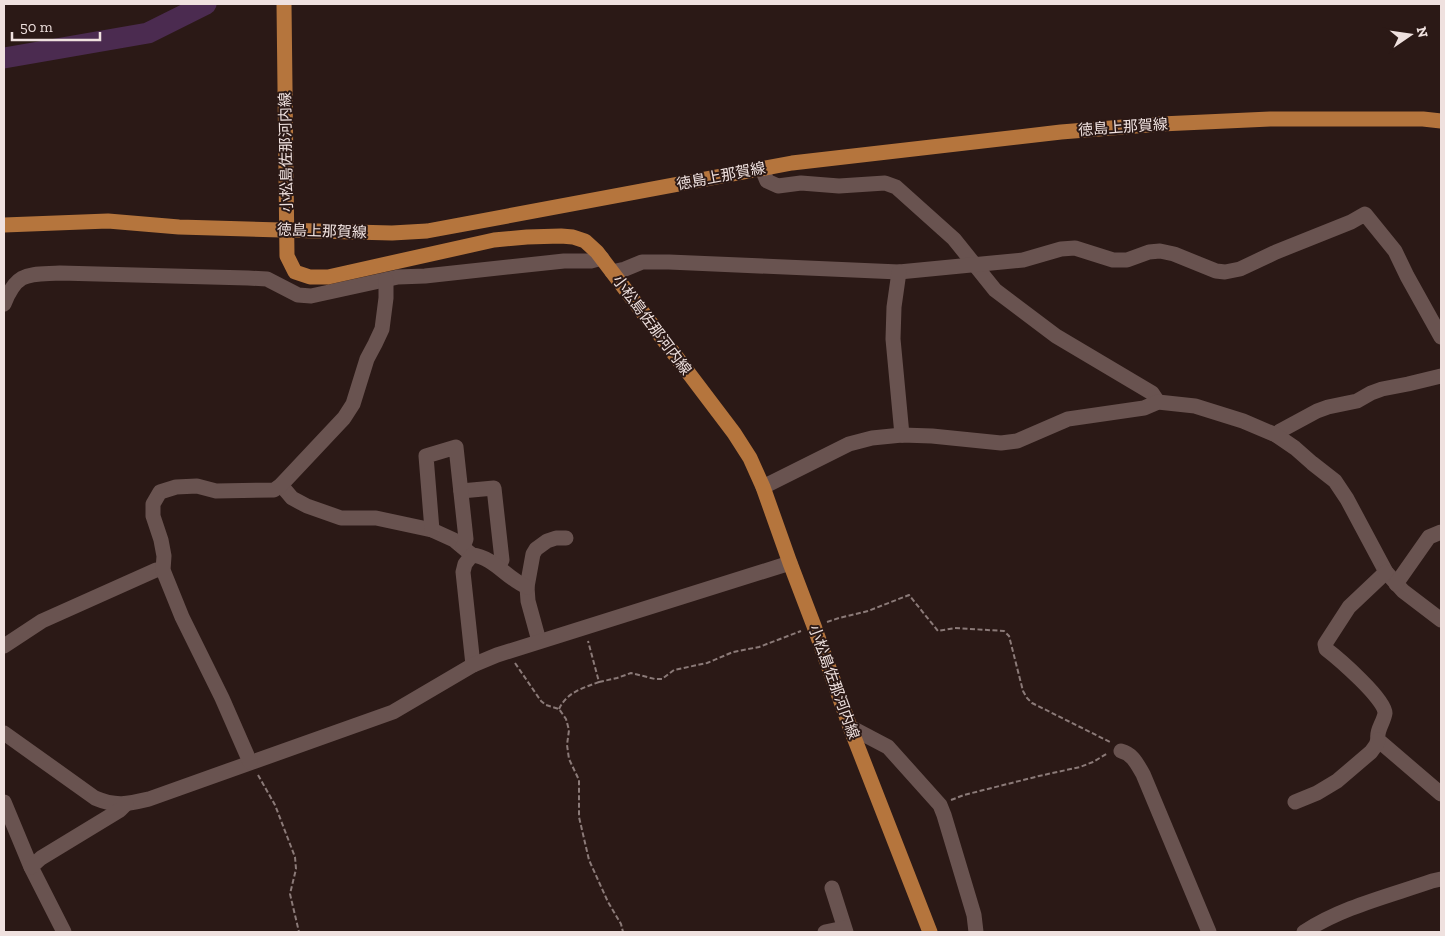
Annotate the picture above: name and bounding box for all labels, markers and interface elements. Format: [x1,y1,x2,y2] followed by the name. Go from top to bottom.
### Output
[12,10,100,42] scale bar
[1385,10,1435,60] north arrow
[20,18,53,36] text: 50 m
[1413,25,1432,40] text: N
[276,92,296,212] street label: 小松島佐那河内線
[1077,115,1169,139] street label: 徳島上那賀線
[675,159,767,193] street label: 徳島上那賀線
[277,220,367,242] street label: 徳島上那賀線
[609,272,695,378] street label: 小松島佐那河内線
[805,623,863,741] street label: 小松島佐那河内線

